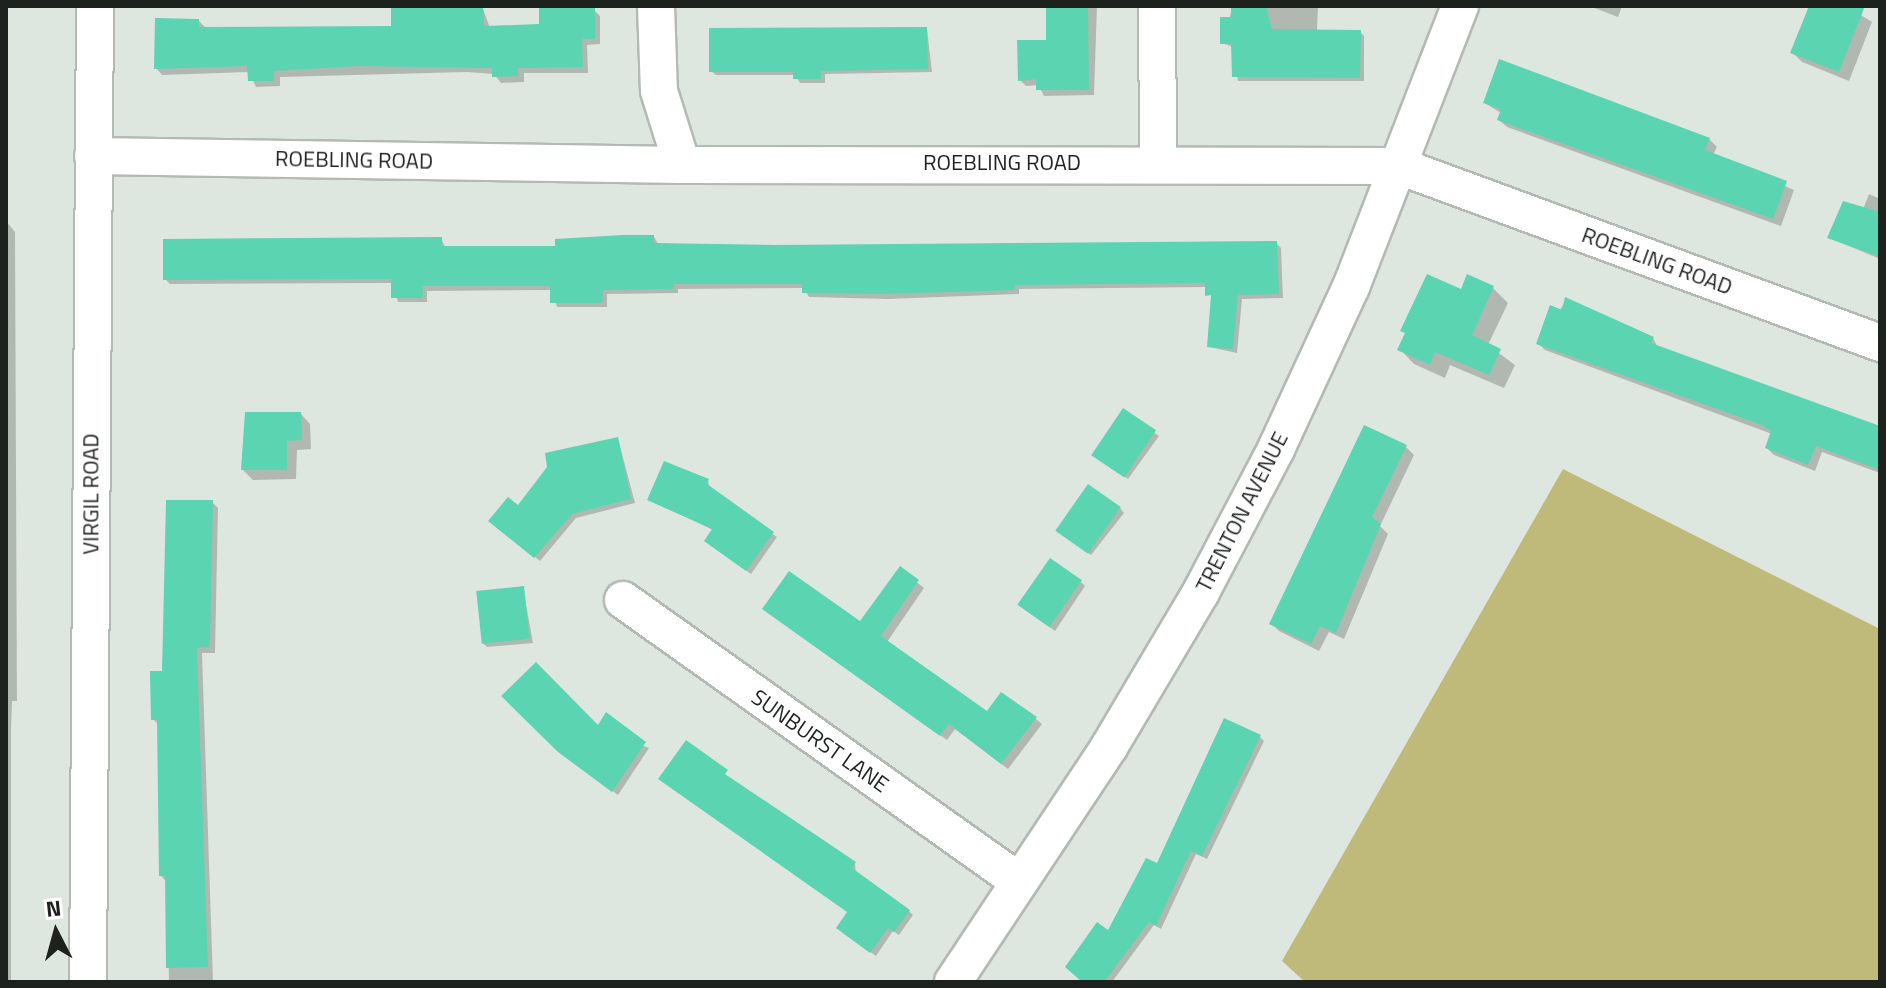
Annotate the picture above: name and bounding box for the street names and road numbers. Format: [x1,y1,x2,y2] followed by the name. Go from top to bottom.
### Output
[275,145,433,175] street label: ROEBLING ROAD
[923,150,1081,176] street label: ROEBLING ROAD
[1578,222,1736,300] street label: ROEBLING ROAD
[1190,428,1294,596] street label: TRENTON AVENUE
[78,433,104,555] street label: VIRGIL ROAD
[746,684,894,798] street label: SUNBURST LANE

